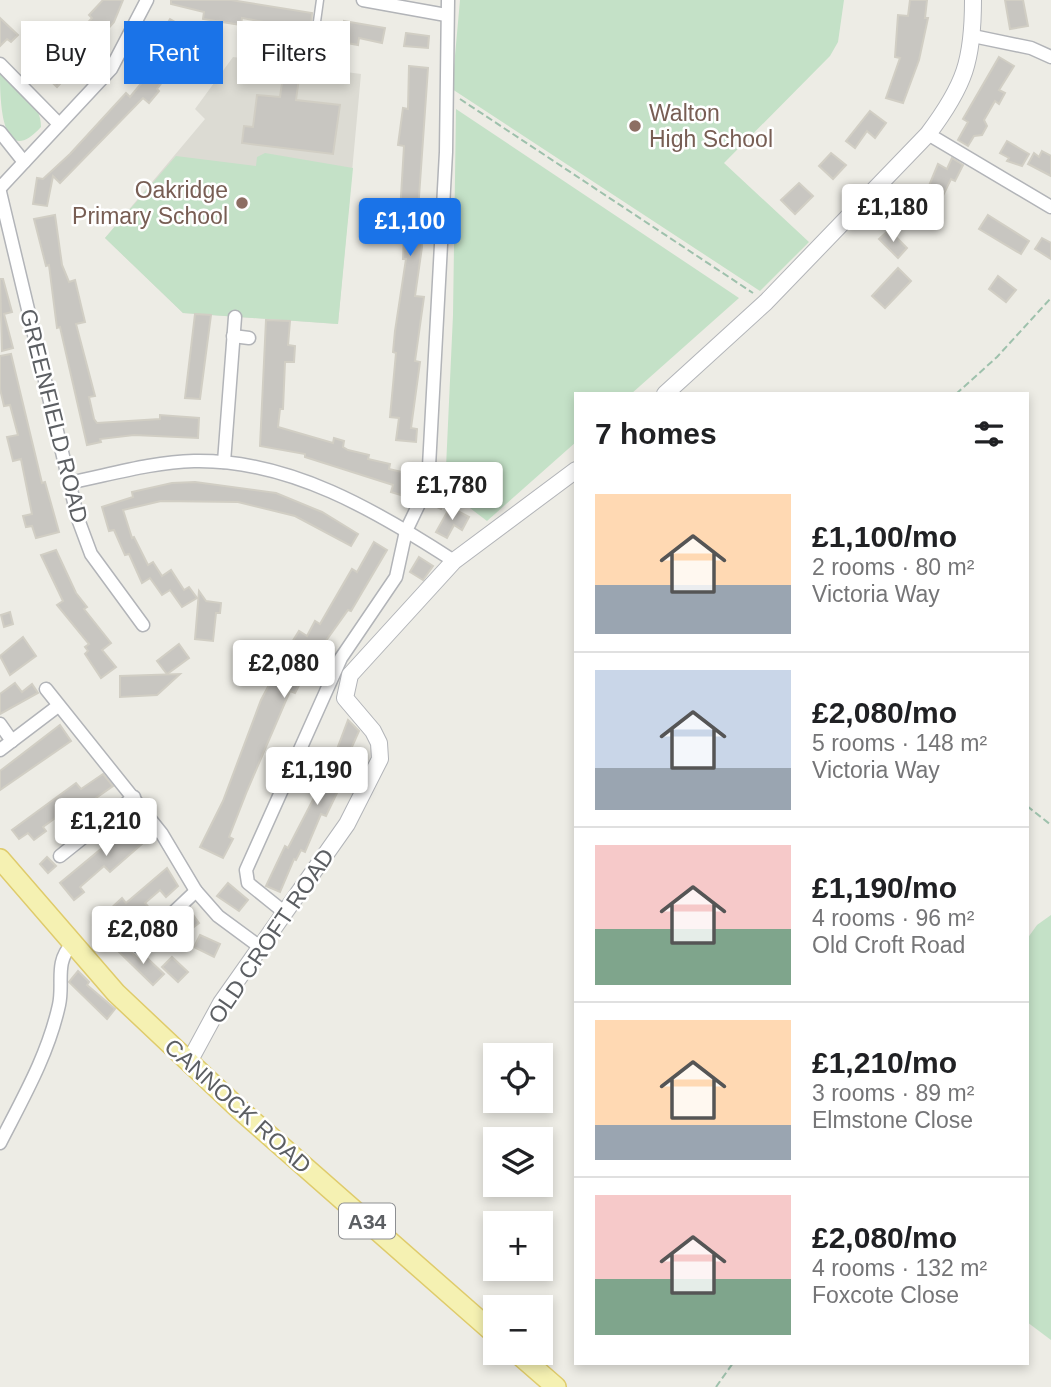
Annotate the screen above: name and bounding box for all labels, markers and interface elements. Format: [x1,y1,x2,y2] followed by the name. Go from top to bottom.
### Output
[21,21,110,84] chip: Buy
[124,21,223,84] chip: Rent
[237,21,350,84] chip: Filters
[649,100,773,152] place label: Walton High School
[627,118,643,134] marker: Walton High School
[72,177,228,229] place label: Oakridge Primary School
[836,184,950,244] pin: £1,180
[858,194,928,220] text: £1,180
[234,195,250,211] marker: Oakridge Primary School
[353,198,467,258] pin: £1,100
[375,208,445,234] text: £1,100
[15,306,93,526] street label: GREENFIELD ROAD
[970,415,1008,453] icon: filters
[595,417,717,450] text: 7 homes
[395,462,509,522] pin: £1,780
[417,472,487,498] text: £1,780
[812,520,957,553] text: £1,100/mo
[651,522,735,606] icon: home
[812,554,974,580] text: 2 rooms · 80 m²
[812,581,940,607] text: Victoria Way
[227,640,341,700] pin: £2,080
[249,650,319,676] text: £2,080
[812,696,957,729] text: £2,080/mo
[651,698,735,782] icon: home
[812,730,987,756] text: 5 rooms · 148 m²
[260,748,374,807] pin: £1,190
[282,757,352,783] text: £1,190
[812,757,940,783] text: Victoria Way
[49,798,163,858] pin: £1,210
[71,808,141,834] text: £1,210
[203,844,339,1028] street label: OLD CROFT ROAD
[812,871,957,904] text: £1,190/mo
[651,873,735,957] icon: home
[812,905,974,931] text: 4 rooms · 96 m²
[86,906,200,966] pin: £2,080
[108,916,178,942] text: £2,080
[812,932,965,958] text: Old Croft Road
[159,1033,317,1179] street label: CANNOCK ROAD
[483,1043,553,1365] map controls
[483,1043,553,1113] button: locate
[812,1046,957,1079] text: £1,210/mo
[651,1048,735,1132] icon: home
[812,1080,974,1106] text: 3 rooms · 89 m²
[812,1107,973,1133] text: Elmstone Close
[483,1127,553,1197] button: layers
[339,1204,395,1238] road number: A34
[483,1211,553,1281] button: +
[812,1221,957,1254] text: £2,080/mo
[651,1223,735,1307] icon: home
[812,1255,987,1281] text: 4 rooms · 132 m²
[812,1282,959,1308] text: Foxcote Close
[483,1295,553,1365] button: −

